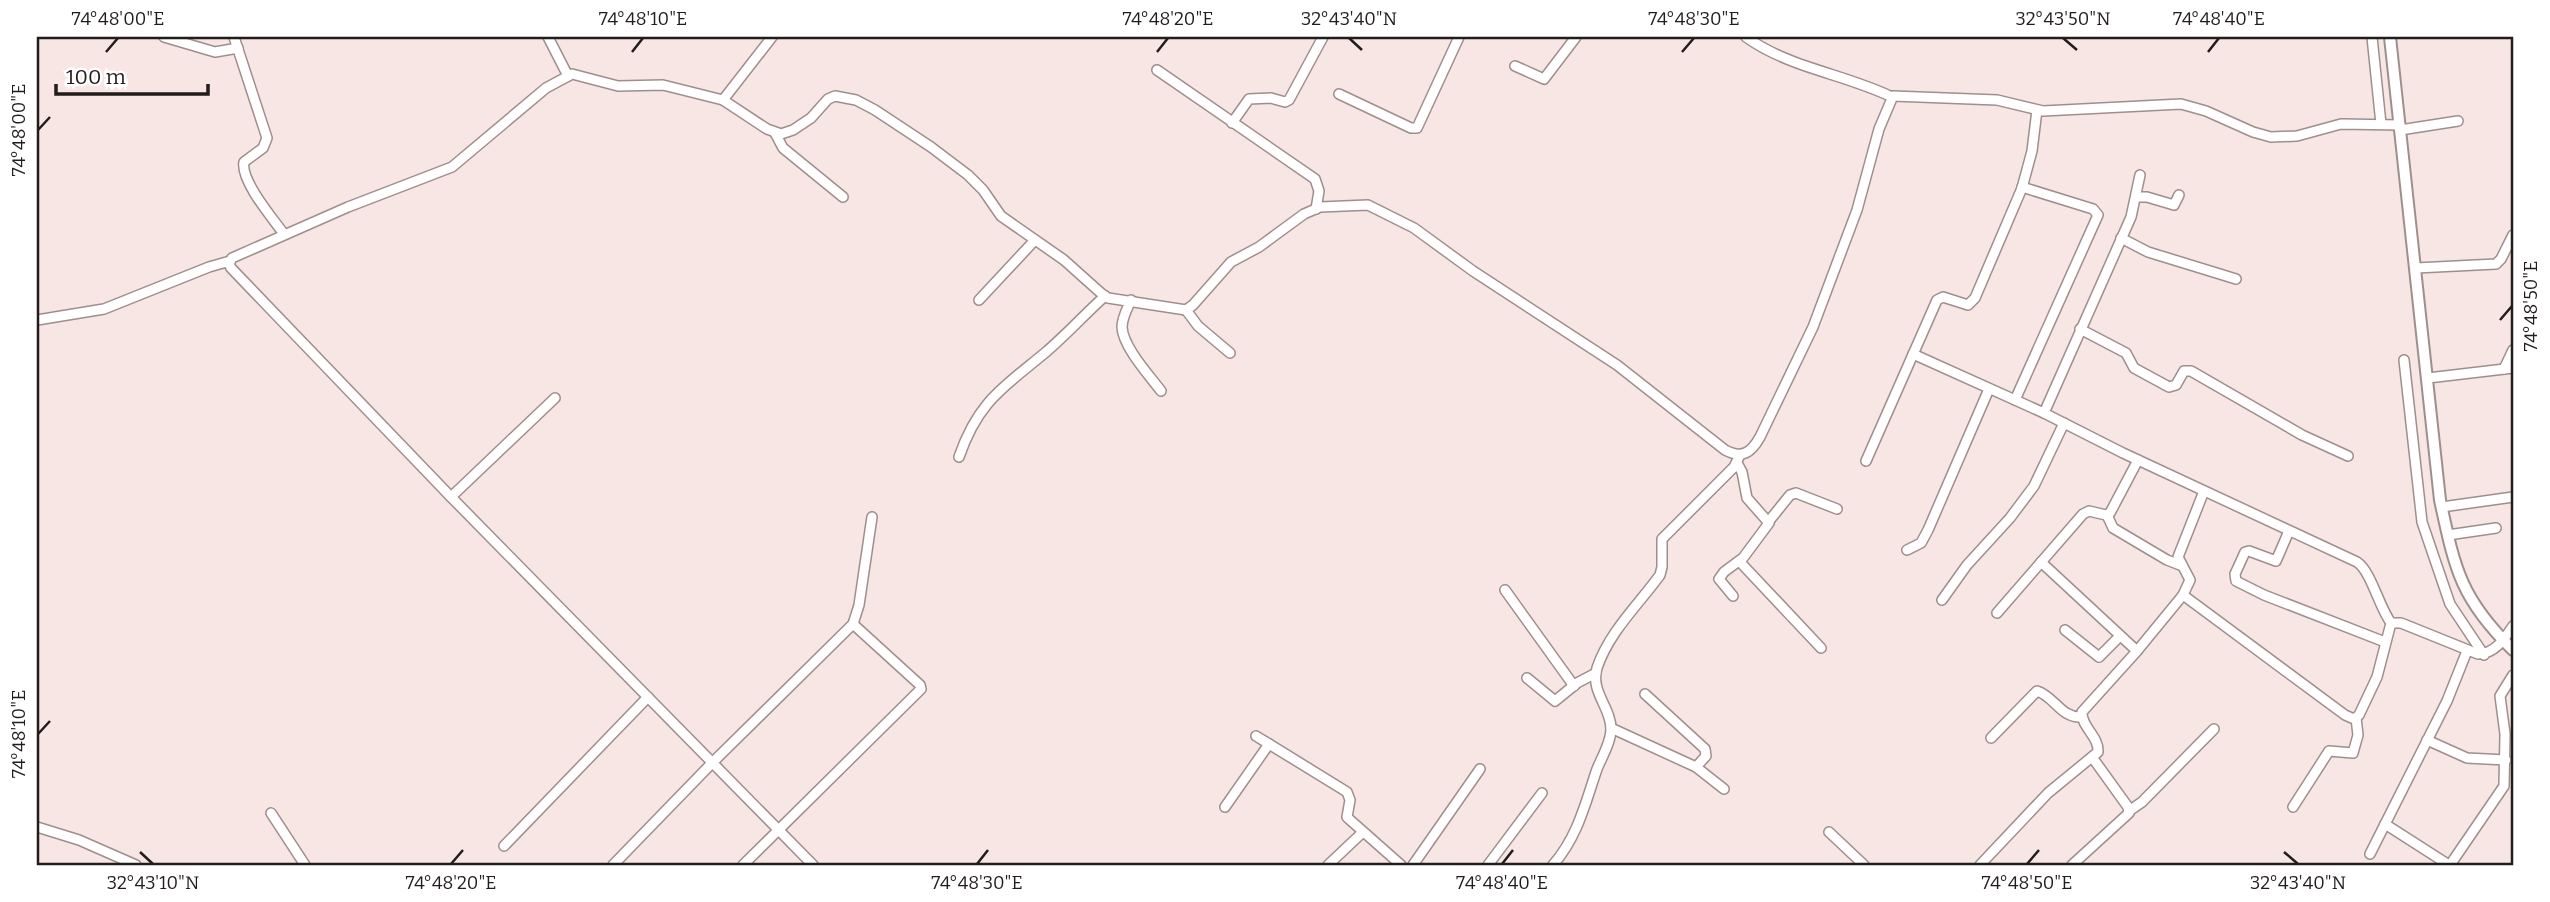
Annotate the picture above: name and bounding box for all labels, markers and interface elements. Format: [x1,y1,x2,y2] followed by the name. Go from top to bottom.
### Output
[72,8,164,30] text: 74°48'00"E
[599,8,687,30] text: 74°48'10"E
[1122,8,1214,30] text: 74°48'20"E
[1301,8,1397,30] text: 32°43'40"N
[1648,8,1740,30] text: 74°48'30"E
[2016,8,2110,30] text: 32°43'50"N
[2173,8,2265,30] text: 74°48'40"E
[56,52,208,96] scale bar
[66,64,126,90] text: 100 m
[8,84,30,176] text: 74°48'00"E
[2520,261,2542,351] text: 74°48'50"E
[8,690,30,778] text: 74°48'10"E
[107,872,199,894] text: 32°43'10"N
[405,872,497,894] text: 74°48'20"E
[931,872,1023,894] text: 74°48'30"E
[1456,872,1548,894] text: 74°48'40"E
[1982,872,2072,894] text: 74°48'50"E
[2250,872,2346,894] text: 32°43'40"N

